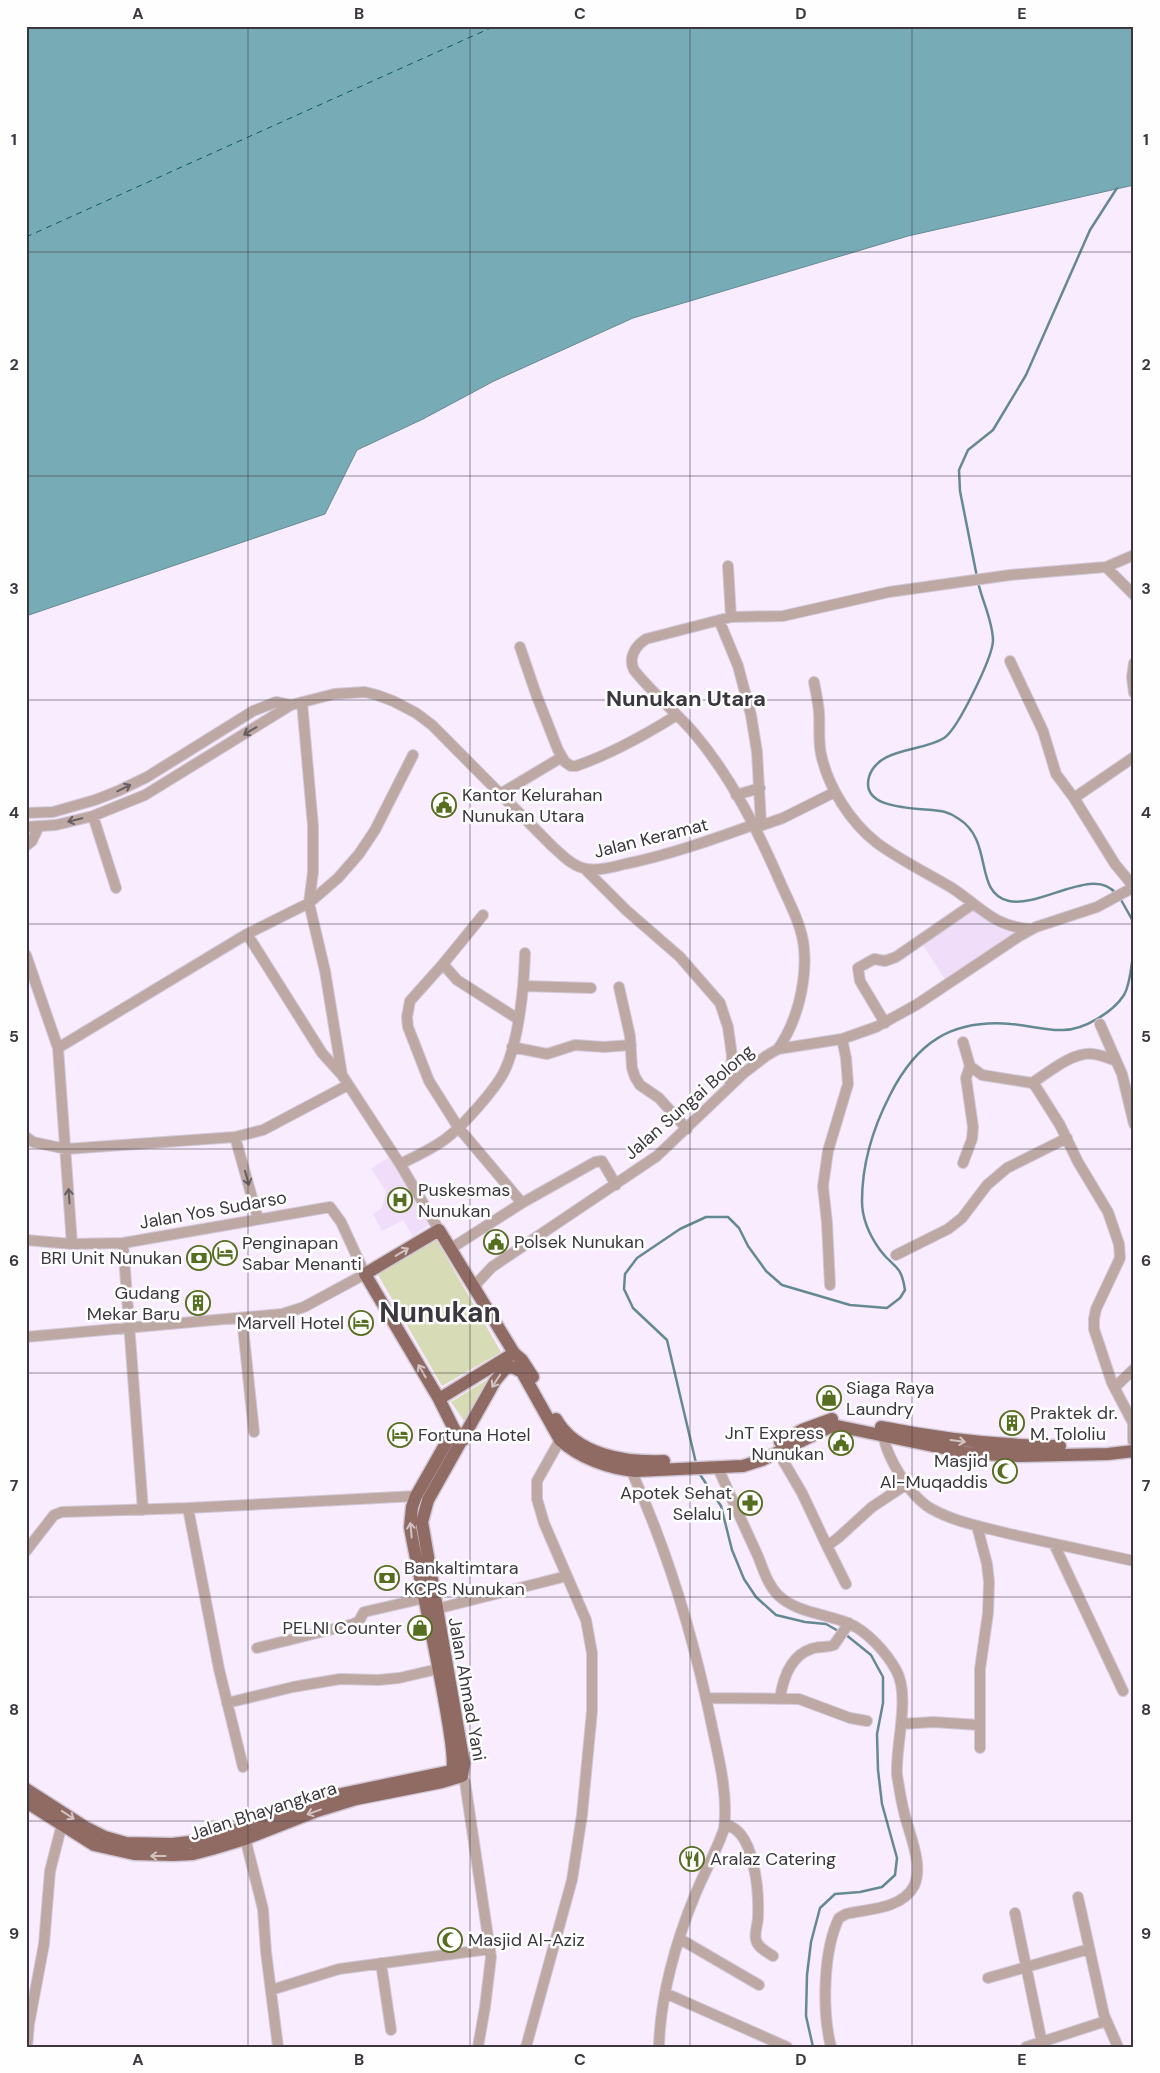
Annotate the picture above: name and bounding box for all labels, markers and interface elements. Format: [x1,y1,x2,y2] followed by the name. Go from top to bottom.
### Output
[132,3,144,24] text: A
[354,3,364,24] text: B
[574,3,586,24] text: C
[795,3,807,24] text: D
[1017,3,1027,24] text: E
[11,129,17,150] text: 1
[1143,129,1149,150] text: 1
[9,354,19,375] text: 2
[1141,354,1151,375] text: 2
[9,578,19,599] text: 3
[1141,578,1151,599] text: 3
[606,684,766,713] district label: Nunukan Utara
[244,726,258,736] one-way arrow
[116,783,131,793] one-way arrow
[462,783,603,828] place label: Kantor Kelurahan Nunukan Utara
[431,792,457,818] public building icon: Kantor Kelurahan Nunukan Utara
[9,802,19,823] text: 4
[1141,802,1151,823] text: 4
[591,812,711,864] street label: Jalan Keramat
[68,816,84,825] one-way arrow
[9,1026,19,1047] text: 5
[1141,1026,1151,1047] text: 5
[619,1039,759,1165] street label: Jalan Sungai Bolong
[243,1169,252,1185] one-way arrow
[418,1178,510,1223] place label: Puskesmas Nunukan
[137,1185,289,1235] street label: Jalan Yos Sudarso
[387,1187,413,1213] hospital icon: Puskesmas Nunukan
[64,1189,73,1205] one-way arrow
[483,1229,509,1255] public building icon: Polsek Nunukan
[514,1230,644,1254] place label: Polsek Nunukan
[242,1231,362,1276] place label: Penginapan Sabar Menanti
[212,1240,238,1266] hotel icon: Penginapan Sabar Menanti
[186,1245,212,1271] bank icon: BRI Unit Nunukan
[41,1246,182,1270] place label: BRI Unit Nunukan
[395,1247,409,1257] one-way arrow
[9,1250,19,1271] text: 6
[1141,1250,1151,1271] text: 6
[87,1281,180,1326] place label: Gudang Mekar Baru
[185,1290,211,1316] building icon: Gudang Mekar Baru
[379,1294,501,1331] district label: Nunukan
[348,1310,374,1336] hotel icon: Marvell Hotel
[237,1311,344,1335] place label: Marvell Hotel
[417,1364,427,1379] one-way arrow
[491,1374,501,1388] one-way arrow
[846,1376,934,1421] place label: Siaga Raya Laundry
[816,1385,842,1411] shop icon: Siaga Raya Laundry
[1030,1401,1118,1446] place label: Praktek dr. M. Tololiu
[999,1410,1025,1436] building icon: Praktek dr. M. Tololiu
[725,1421,824,1466] place label: JnT Express Nunukan
[387,1422,413,1448] hotel icon: Fortuna Hotel
[418,1423,530,1447] place label: Fortuna Hotel
[828,1430,854,1456] public building icon: JnT Express Nunukan
[949,1436,965,1446] one-way arrow
[880,1449,988,1494] place label: Masjid Al-Muqaddis
[992,1458,1018,1484] mosque icon: Masjid Al-Muqaddis
[10,1475,19,1496] text: 7
[1142,1475,1151,1496] text: 7
[620,1481,732,1526] place label: Apotek Sehat Selalu 1
[737,1490,763,1516] pharmacy icon: Apotek Sehat Selalu 1
[406,1523,416,1539] one-way arrow
[404,1556,525,1601] place label: Bankaltimtara KCPS Nunukan
[374,1565,400,1591] bank icon: Bankaltimtara KCPS Nunukan
[407,1615,433,1641] shop icon: PELNI Counter
[443,1615,491,1763] street label: Jalan Ahmad Yani
[283,1616,402,1640] place label: PELNI Counter
[9,1699,19,1720] text: 8
[1141,1699,1151,1720] text: 8
[186,1776,340,1846] street label: Jalan Bhayangkara
[306,1808,322,1818] one-way arrow
[60,1810,74,1820] one-way arrow
[679,1846,705,1872] restaurant icon: Aralaz Catering
[710,1847,836,1871] place label: Aralaz Catering
[151,1851,167,1860] one-way arrow
[9,1923,19,1944] text: 9
[1141,1923,1151,1944] text: 9
[437,1927,463,1953] mosque icon: Masjid Al-Aziz
[468,1928,585,1952] place label: Masjid Al-Aziz
[132,2049,144,2070] text: A
[354,2049,364,2070] text: B
[574,2049,586,2070] text: C
[795,2049,807,2070] text: D
[1017,2049,1027,2070] text: E

